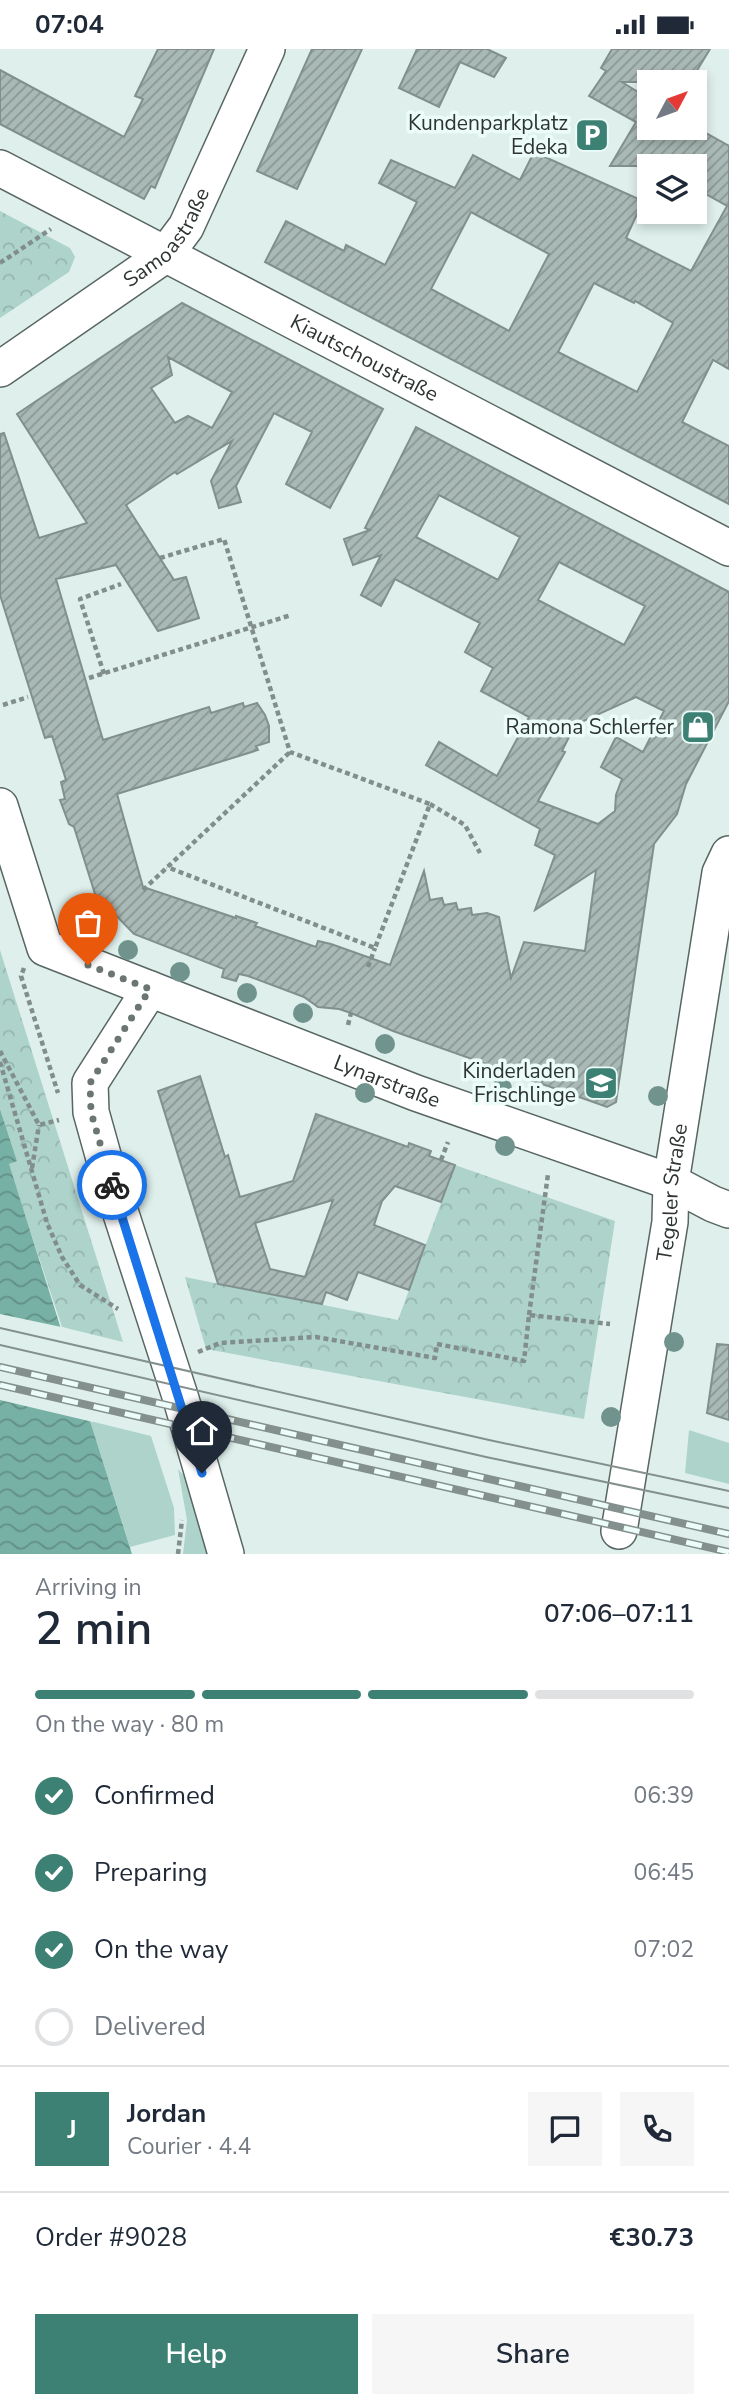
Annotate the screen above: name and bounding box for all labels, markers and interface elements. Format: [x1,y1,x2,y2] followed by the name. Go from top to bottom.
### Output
[35,7,104,42] text: 07:04
[637,70,707,140] north arrow
[637,70,707,224] map controls
[408,109,568,161] place label: Kundenparkplatz Edeka
[573,116,611,154] parking icon: Kundenparkplatz Edeka
[637,154,707,224] button: layers
[118,183,216,294] street label: Samoastraße
[285,308,443,408] street label: Kiautschoustraße
[679,708,717,746] shop icon: Ramona Schlerfer
[505,713,674,741] place label: Ramona Schlerfer
[58,893,118,965] pin
[69,904,107,942] icon: bag
[330,1048,444,1114] street label: Lynarstraße
[462,1057,576,1109] place label: Kinderladen Frischlinge
[582,1064,620,1102] school or university icon: Kinderladen Frischlinge
[650,1121,694,1263] street label: Tegeler Straße
[77,1150,147,1220] courier
[93,1166,131,1204] icon: bike
[172,1401,232,1473] pin
[183,1412,221,1450] icon: home
[35,1572,142,1603] text: Arriving in
[544,1596,694,1631] text: 07:06–07:11
[35,1597,152,1660] text: 2 min
[35,1709,224,1740] text: On the way · 80 m
[35,1777,73,1815] icon: check
[94,1778,215,1813] text: Confirmed
[634,1780,694,1811] text: 06:39
[35,1854,73,1892] icon: check
[94,1855,207,1890] text: Preparing
[634,1857,694,1888] text: 06:45
[35,1931,73,1969] icon: check
[94,1932,228,1967] text: On the way
[634,1934,694,1965] text: 07:02
[94,2009,206,2044] text: Delivered
[528,2092,602,2166] button: chat
[620,2092,694,2166] button: phone
[127,2096,206,2131] text: Jordan
[67,2112,77,2147] text: J
[127,2131,251,2162] text: Courier · 4.4
[35,2220,187,2255] text: Order #9028
[610,2220,694,2255] text: €30.73
[35,2314,358,2394] button: Help
[372,2314,694,2394] button: Share

